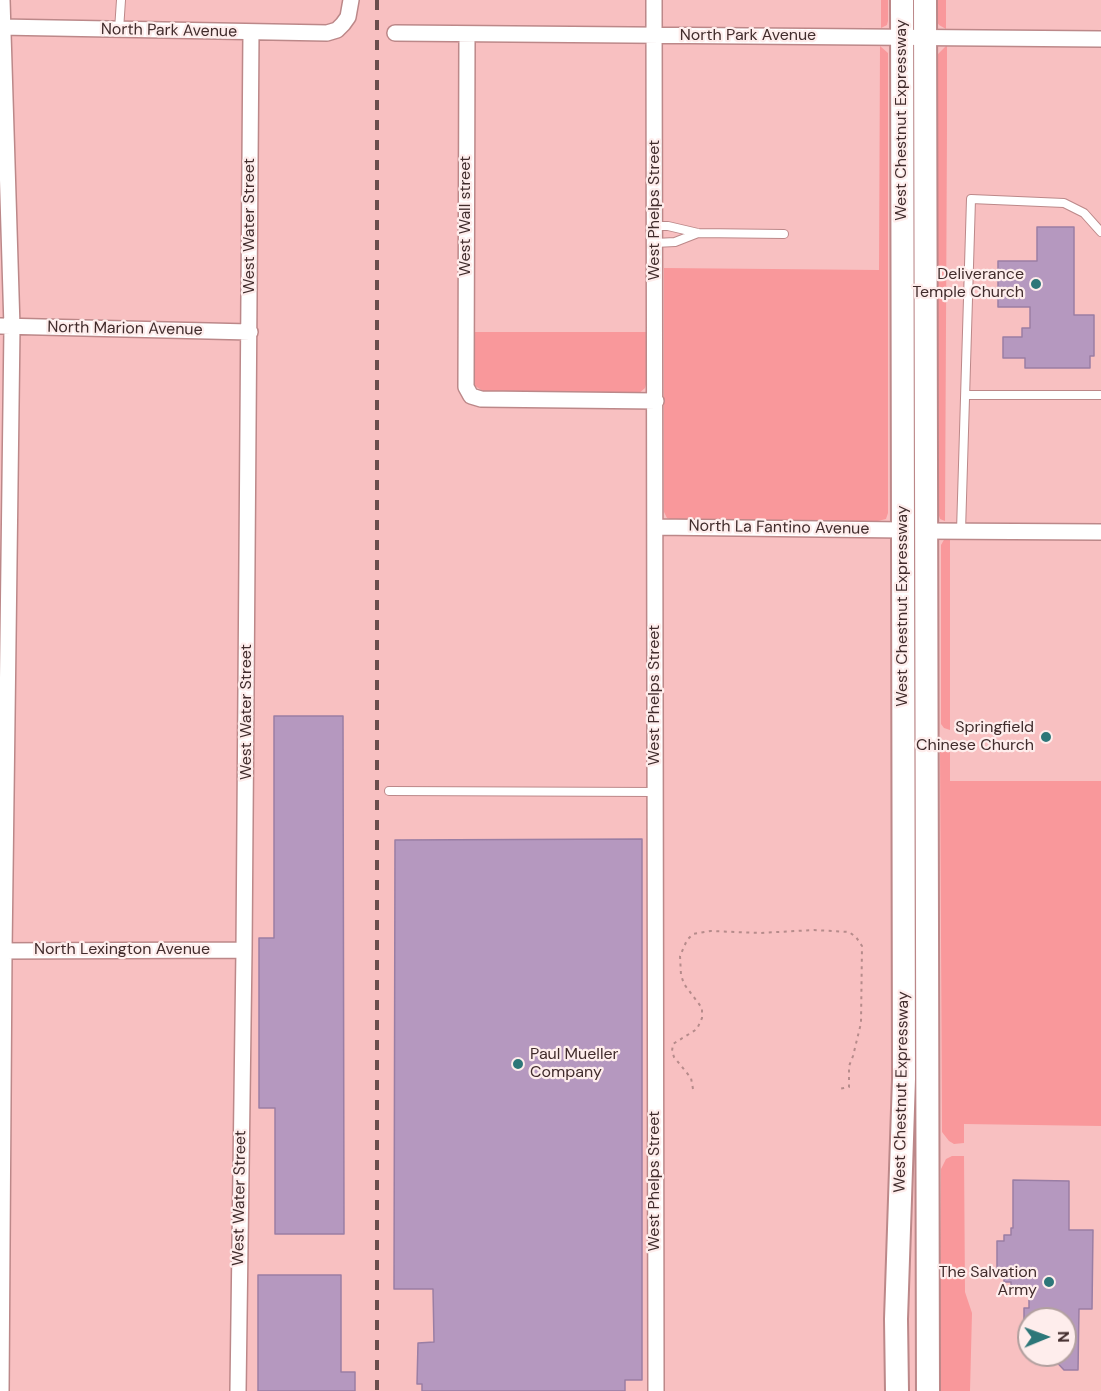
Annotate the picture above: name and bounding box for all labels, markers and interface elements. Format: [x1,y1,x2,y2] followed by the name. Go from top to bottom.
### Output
[892,19,912,221] street label: West Chestnut Expressway
[101,20,237,42] street label: North Park Avenue
[680,26,816,46] street label: North Park Avenue
[645,140,665,280] street label: West Phelps Street
[456,156,476,276] street label: West Wall street
[240,158,260,294] street label: West Water Street
[912,265,1024,303] place label: Deliverance Temple Church
[1029,277,1043,291] marker: Deliverance Temple Church
[47,318,203,340] street label: North Marion Avenue
[893,505,913,707] street label: West Chestnut Expressway
[688,517,870,539] street label: North La Fantino Avenue
[645,625,665,765] street label: West Phelps Street
[237,644,257,780] street label: West Water Street
[916,718,1034,756] place label: Springfield Chinese Church
[1039,730,1053,744] marker: Springfield Chinese Church
[34,940,210,960] street label: North Lexington Avenue
[891,991,913,1193] street label: West Chestnut Expressway
[530,1045,618,1083] place label: Paul Mueller Company
[511,1057,525,1071] marker: Paul Mueller Company
[645,1111,665,1251] street label: West Phelps Street
[229,1130,251,1266] street label: West Water Street
[939,1263,1037,1301] place label: The Salvation Army
[1042,1275,1056,1289] marker: The Salvation Army
[1017,1307,1077,1367] north arrow
[1053,1331,1074,1343] text: N

